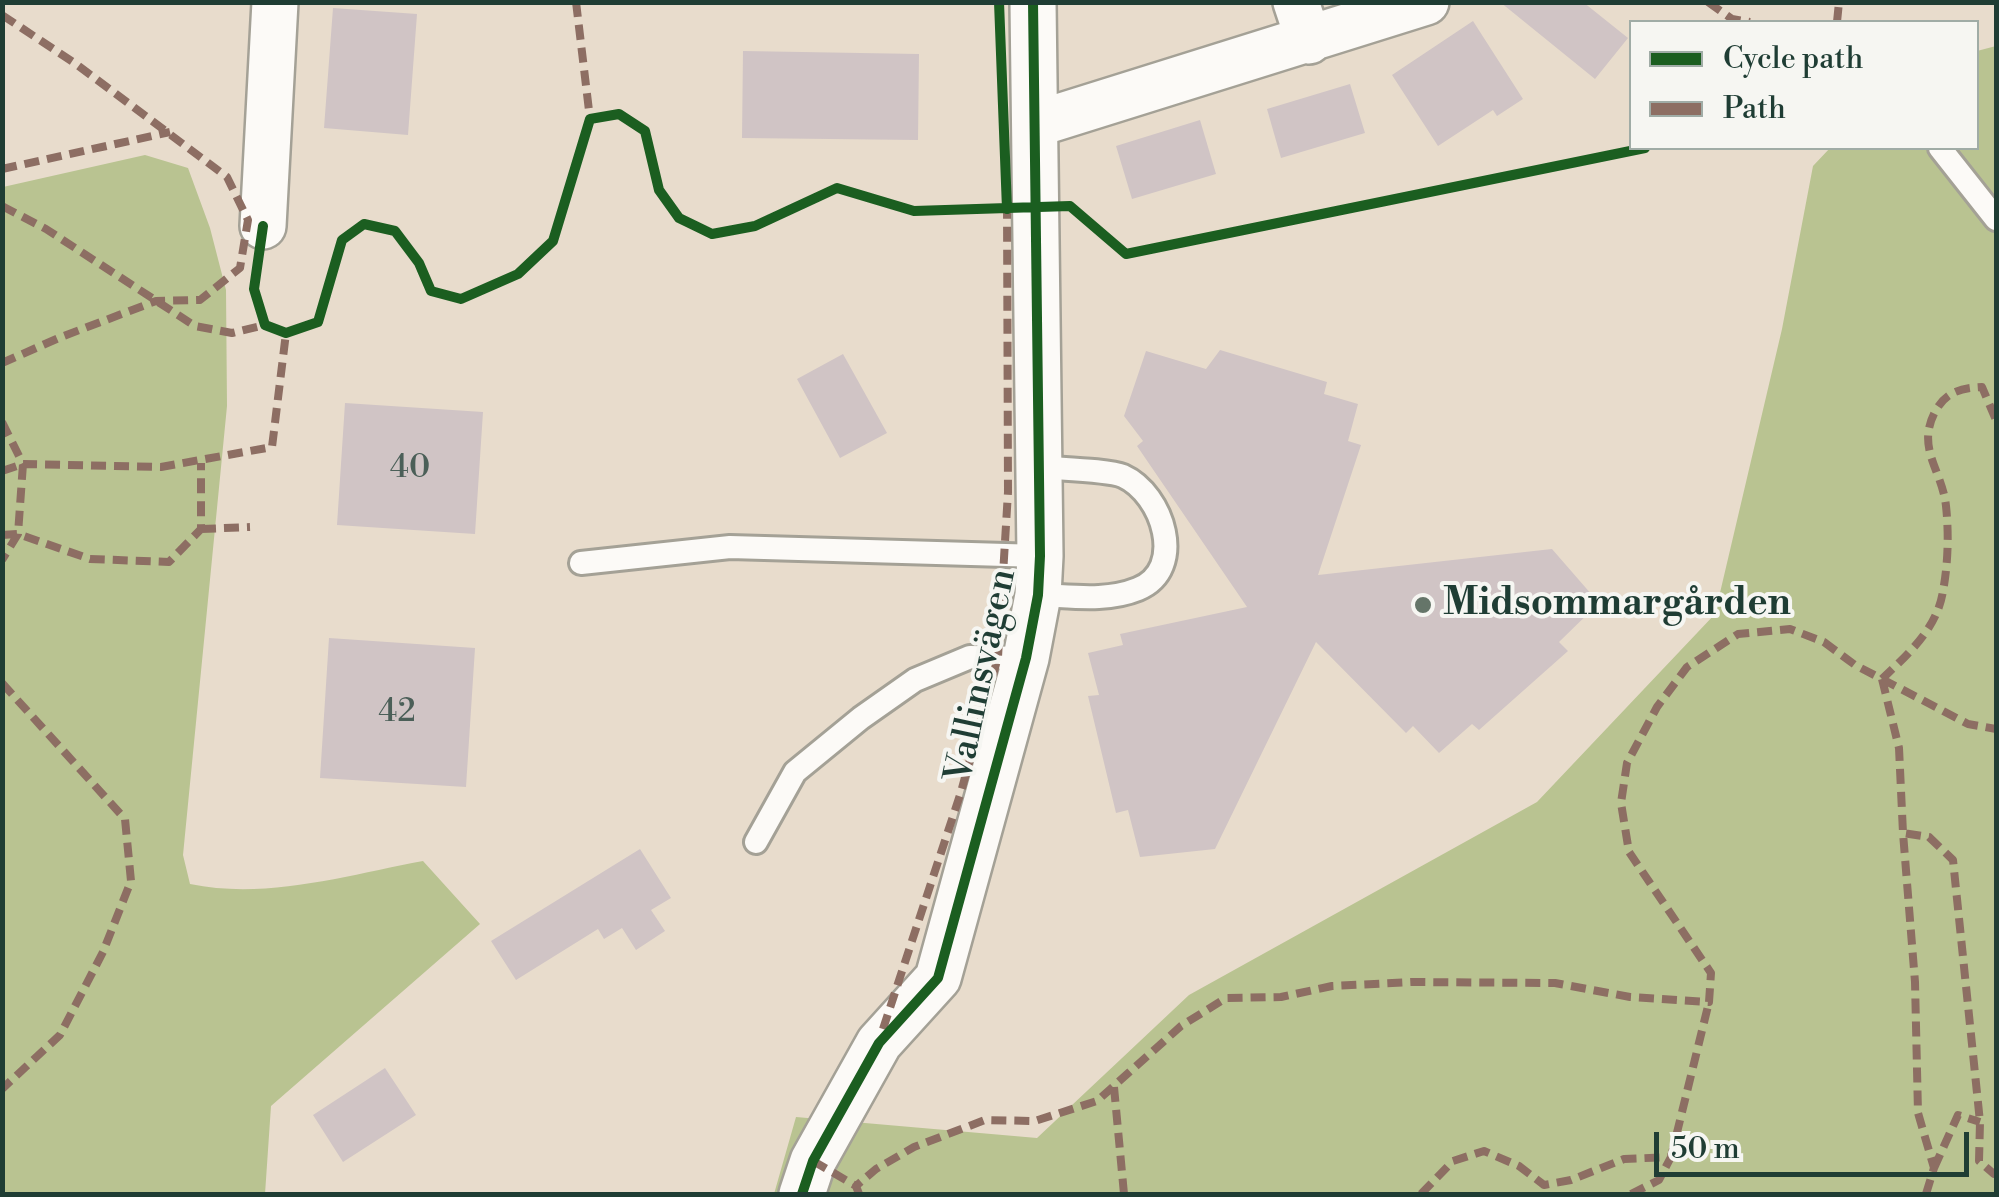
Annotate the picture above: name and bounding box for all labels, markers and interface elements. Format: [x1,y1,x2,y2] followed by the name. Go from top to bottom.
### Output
[1629,20,1979,150] legend
[1723,40,1863,78] text: Cycle path
[1723,90,1786,128] text: Path
[390,450,430,488] house number: 40
[938,565,1028,787] street label: Vallinsvägen
[1443,582,1791,628] place label: Midsommargården
[1412,594,1434,616] marker: Midsommargården
[378,694,416,732] house number: 42
[1659,1112,1974,1174] scale bar
[1671,1130,1740,1168] text: 50 m

